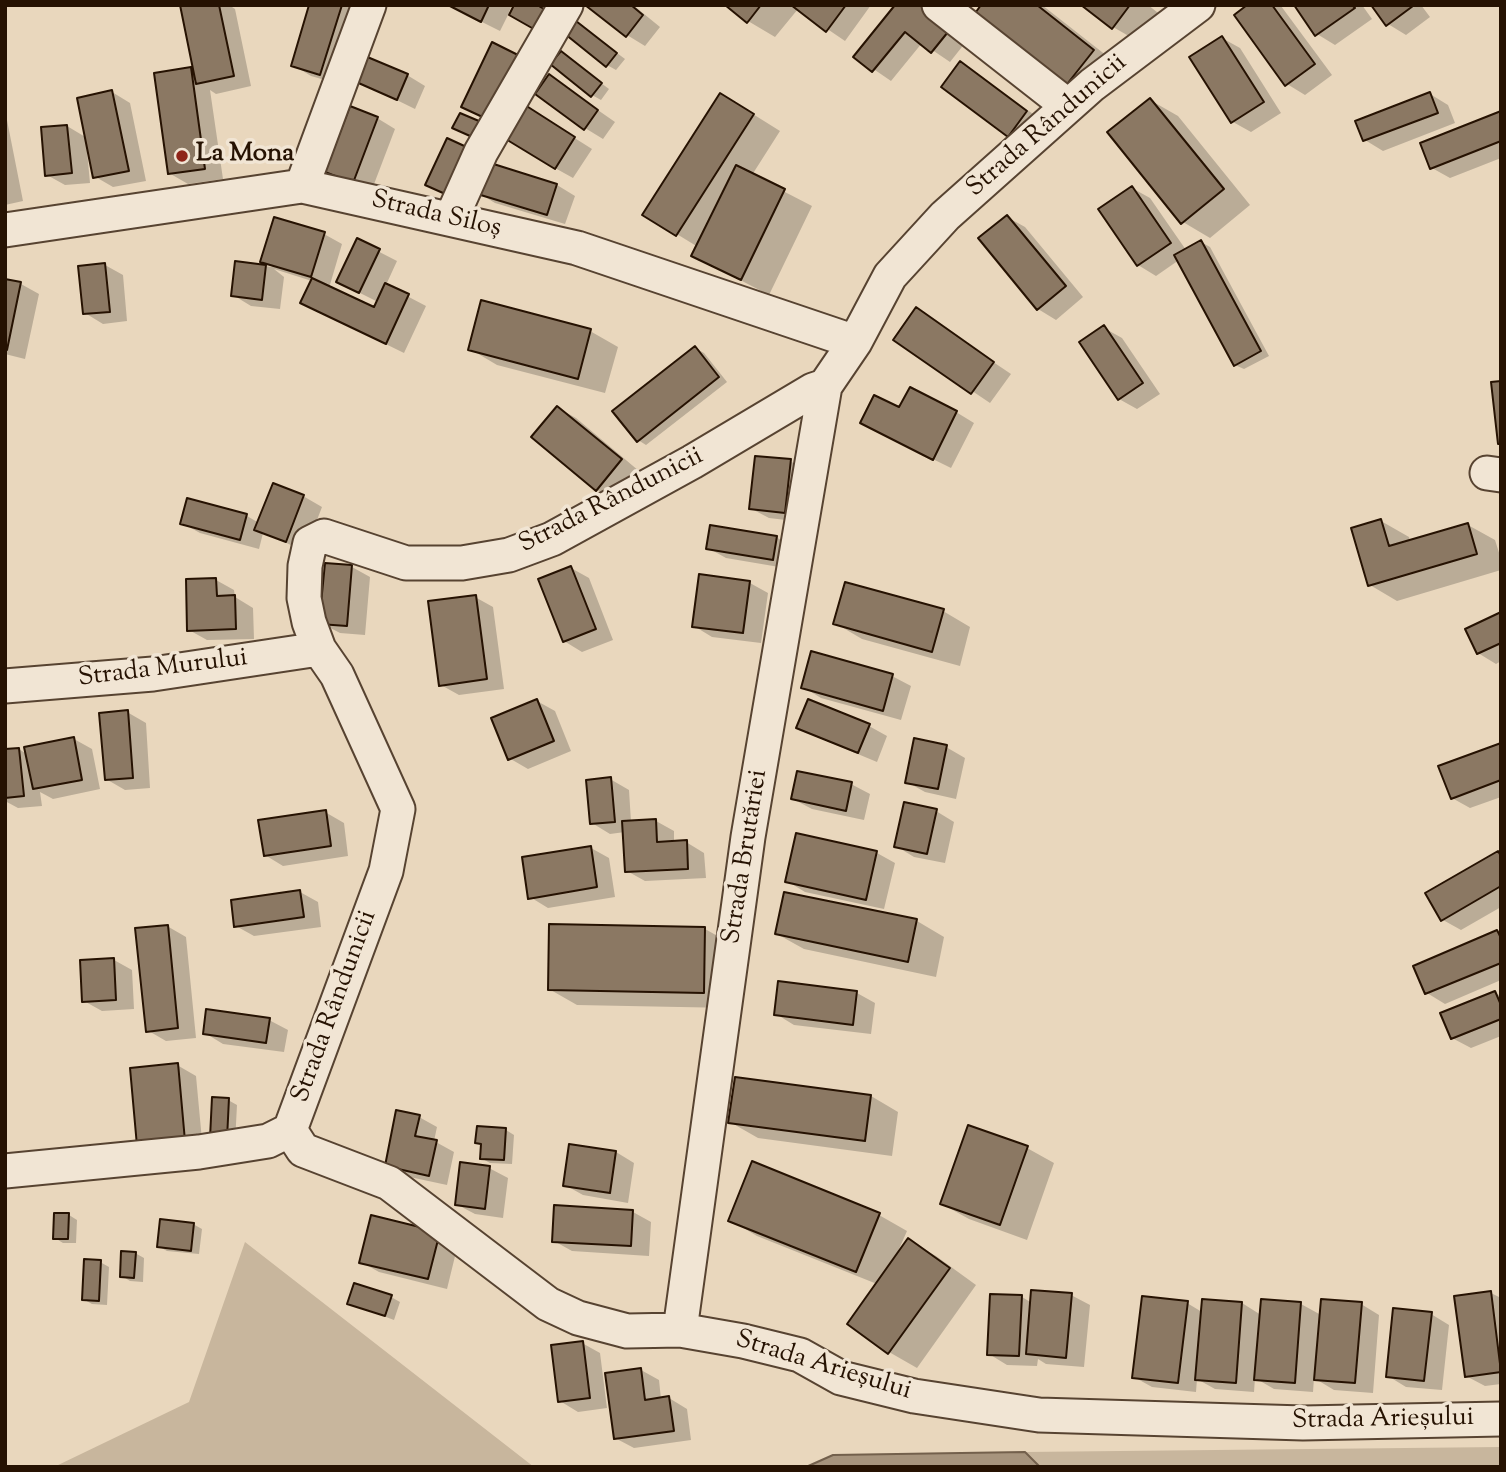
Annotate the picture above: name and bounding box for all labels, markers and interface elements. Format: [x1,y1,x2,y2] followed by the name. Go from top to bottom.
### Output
[961,49,1135,205] street label: Strada Rândunicii
[196,140,294,172] place label: La Mona
[174,148,190,164] marker: La Mona
[368,186,504,246] street label: Strada Siloș
[515,442,709,562] street label: Strada Rândunicii
[76,644,250,696] street label: Strada Murului
[718,768,776,946] street label: Strada Brutăriei
[287,907,385,1107] street label: Strada Rândunicii
[731,1325,915,1409] street label: Strada Arieșului
[1292,1404,1474,1438] street label: Strada Arieșului

